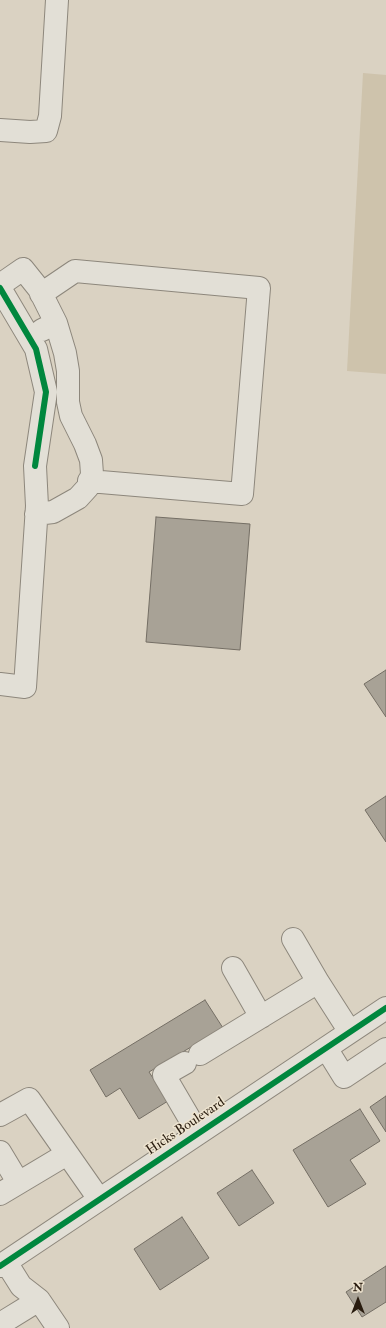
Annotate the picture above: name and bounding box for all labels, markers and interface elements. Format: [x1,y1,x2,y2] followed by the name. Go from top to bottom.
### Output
[143,1094,229,1160] street label: Hicks Boulevard
[338,1280,378,1320] north arrow
[353,1281,363,1294] text: N

